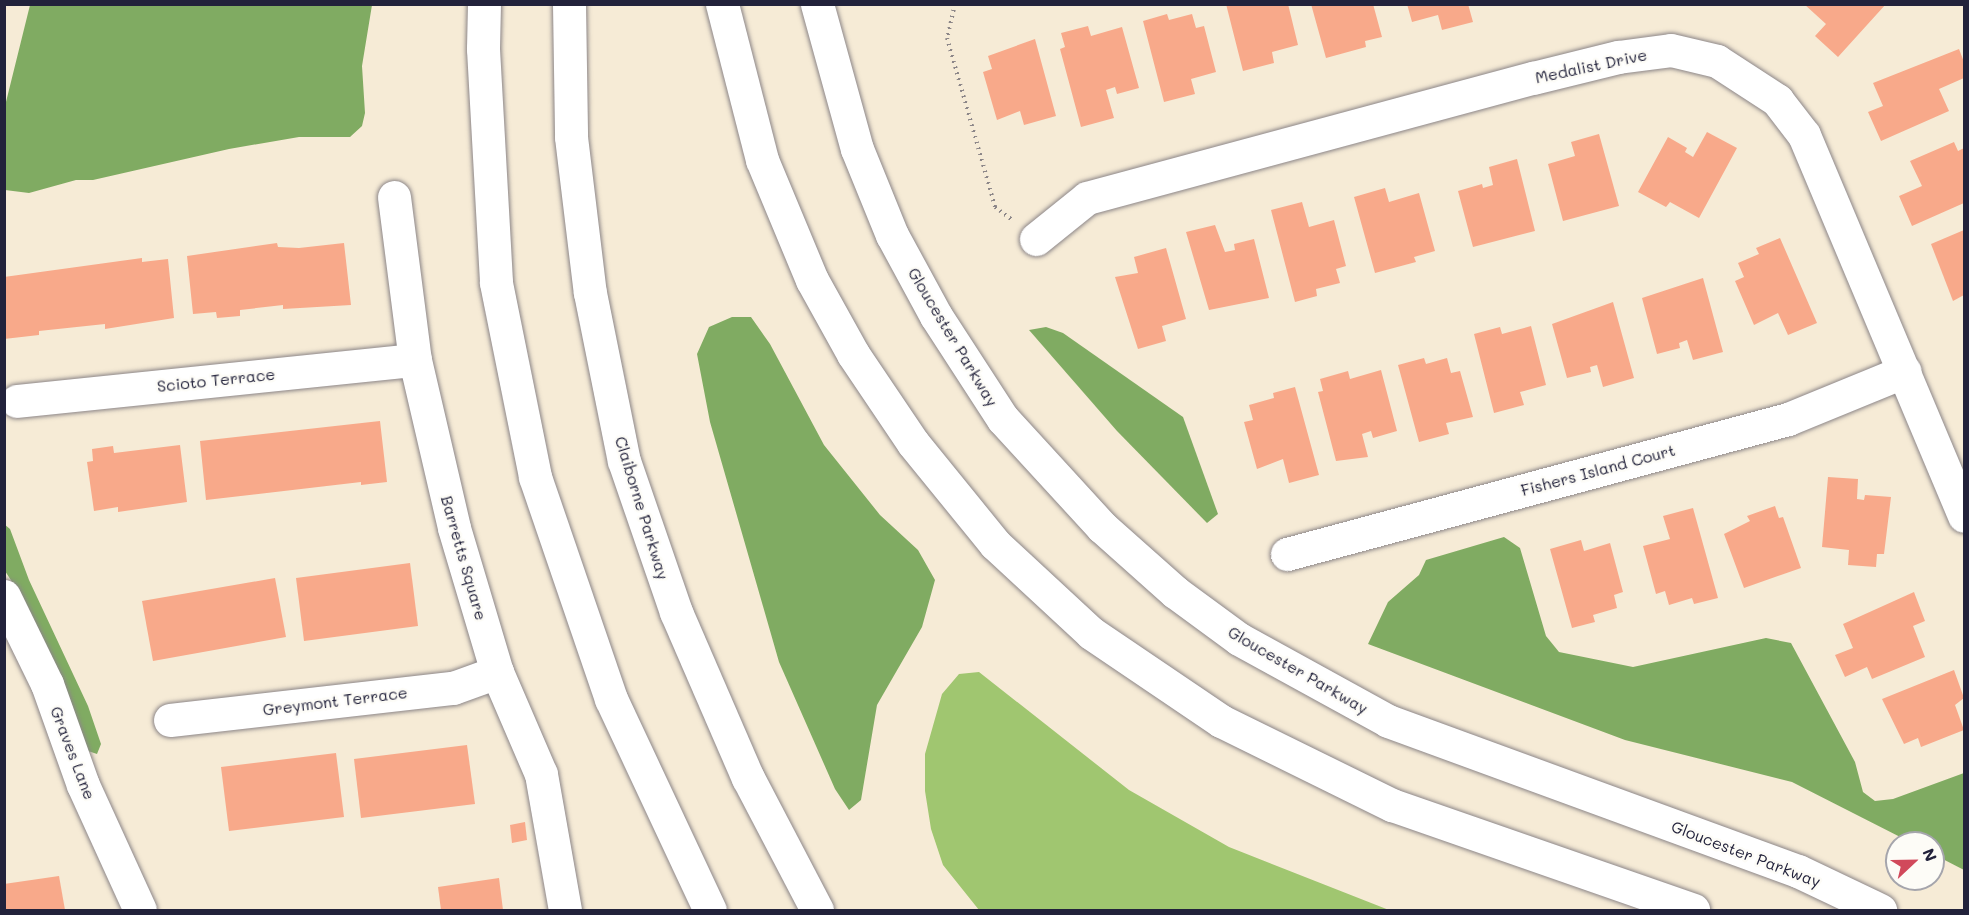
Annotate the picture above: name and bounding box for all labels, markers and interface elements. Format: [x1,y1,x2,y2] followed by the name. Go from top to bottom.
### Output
[1533,45,1649,87] street label: Medalist Drive
[904,264,1002,410] street label: Gloucester Parkway
[156,364,276,396] street label: Scioto Terrace
[611,434,673,582] street label: Claiborne Parkway
[1519,440,1677,500] street label: Fishers Island Court
[437,493,491,623] street label: Barretts Square
[1225,622,1371,718] street label: Gloucester Parkway
[262,683,408,719] street label: Greymont Terrace
[46,704,100,802] street label: Graves Lane
[1669,817,1823,891] street label: Gloucester Parkway
[1885,831,1945,891] north arrow
[1918,845,1942,864] text: N

